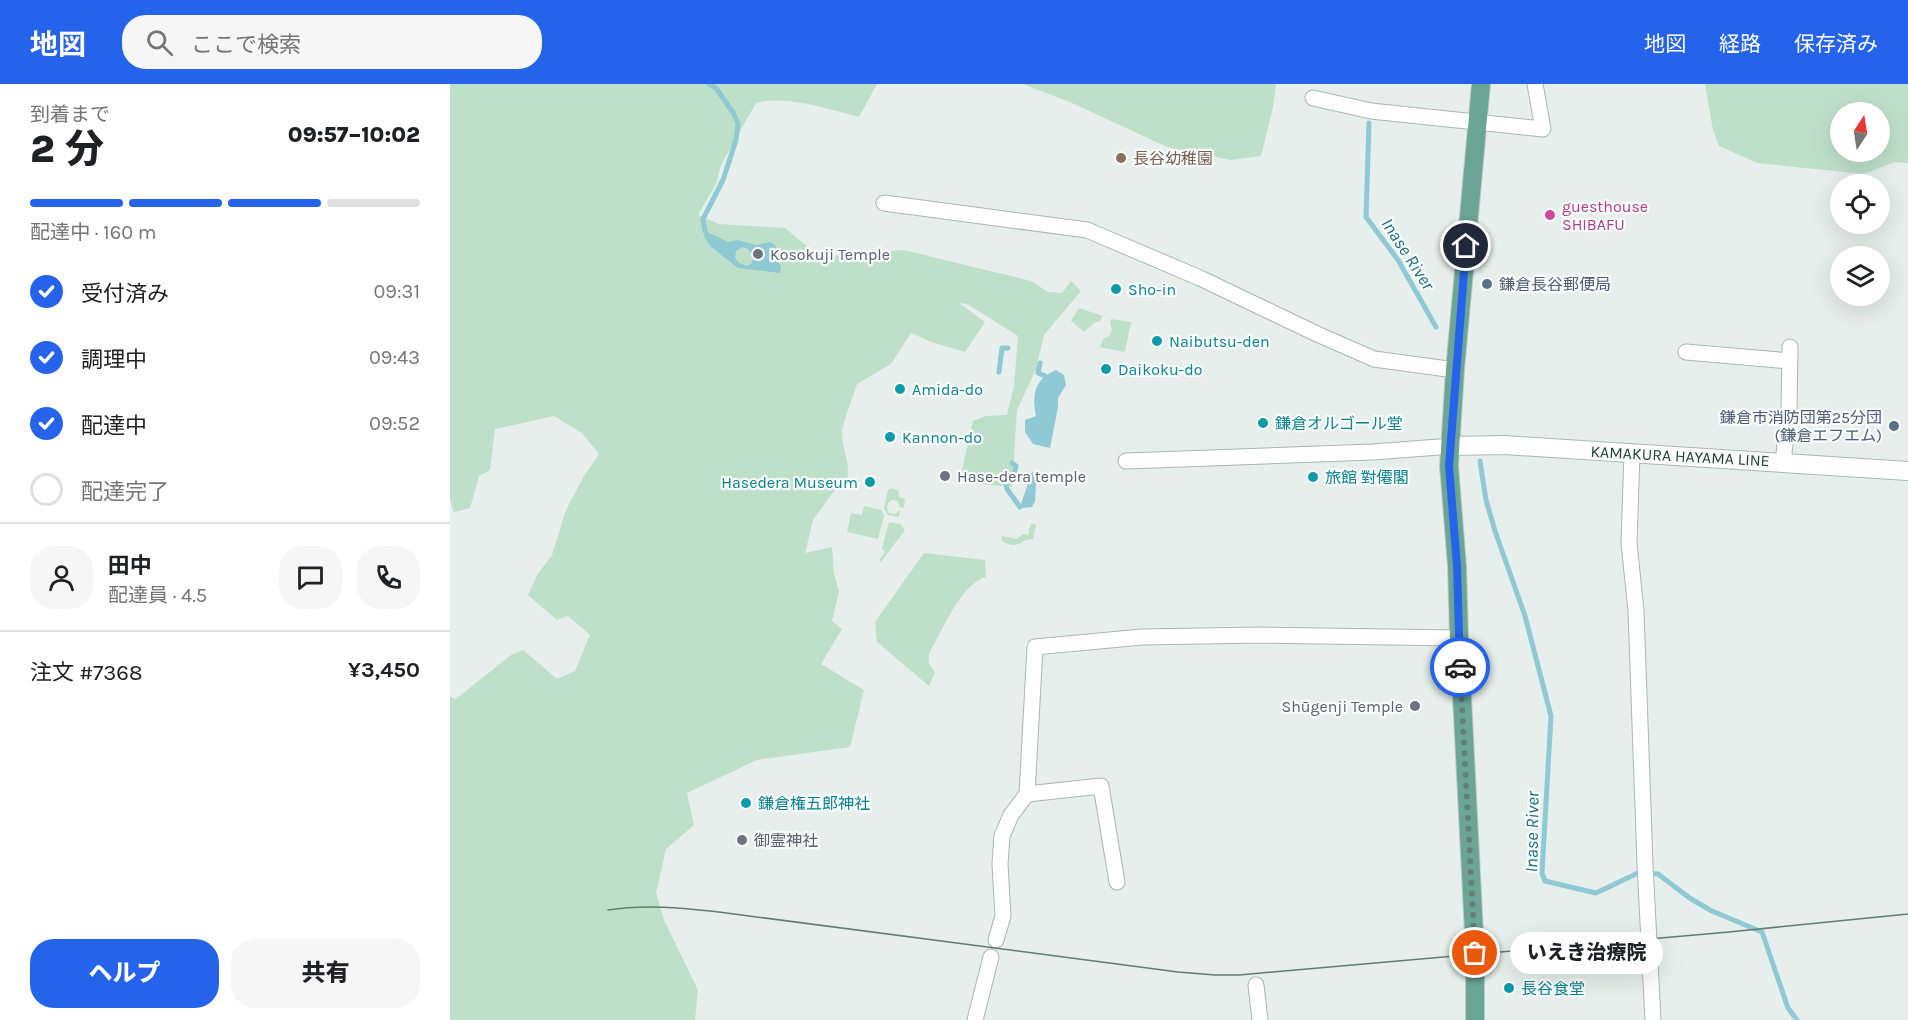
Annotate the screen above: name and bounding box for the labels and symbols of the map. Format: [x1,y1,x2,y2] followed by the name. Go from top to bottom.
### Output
[1830,102,1890,162] north arrow
[1133,149,1213,168] place label: 長谷幼稚園
[1114,151,1128,165] marker: 長谷幼稚園
[1562,197,1648,234] place label: guesthouse SHIBAFU
[1543,208,1557,222] marker: guesthouse SHIBAFU
[1377,214,1440,295] water label: Inase River
[1440,220,1491,271] pin
[770,245,890,264] place label: Kosokuji Temple
[751,247,765,261] marker: Kosokuji Temple
[1499,275,1611,294] place label: 鎌倉長谷郵便局
[1480,277,1494,291] marker: 鎌倉長谷郵便局
[1128,280,1176,299] place label: Sho-in
[1109,282,1123,296] marker: Sho-in
[1169,332,1270,351] place label: Naibutsu-den
[1150,334,1164,348] marker: Naibutsu-den
[1118,360,1202,379] place label: Daikoku-do
[1099,362,1113,376] marker: Daikoku-do
[912,380,983,399] place label: Amida-do
[893,382,907,396] marker: Amida-do
[1720,408,1882,445] place label: 鎌倉市消防団第25分団 (鎌倉エフエム)
[1275,414,1403,433] place label: 鎌倉オルゴール堂
[1256,416,1270,430] marker: 鎌倉オルゴール堂
[1887,419,1901,433] marker: 鎌倉市消防団第25分団 (鎌倉エフエム)
[902,428,982,447] place label: Kannon-do
[883,430,897,444] marker: Kannon-do
[1590,442,1770,470] street label: KAMAKURA HAYAMA LINE
[957,467,1086,486] place label: Hase-dera temple
[1325,468,1409,487] place label: 旅館 對僊閣
[938,469,952,483] marker: Hase-dera temple
[1306,470,1320,484] marker: 旅館 對僊閣
[721,473,858,492] place label: Hasedera Museum
[863,475,877,489] marker: Hasedera Museum
[1430,637,1490,697] courier
[1281,697,1403,716] place label: Shūgenji Temple
[1408,699,1422,713] marker: Shūgenji Temple
[1520,790,1544,873] water label: Inase River
[758,794,870,813] place label: 鎌倉権五郎神社
[739,796,753,810] marker: 鎌倉権五郎神社
[754,831,818,850] place label: 御霊神社
[735,833,749,847] marker: 御霊神社
[1449,927,1500,978] pin
[1511,932,1664,974] callout: いえき治療院
[1521,979,1585,998] place label: 長谷食堂
[1502,981,1516,995] marker: 長谷食堂

